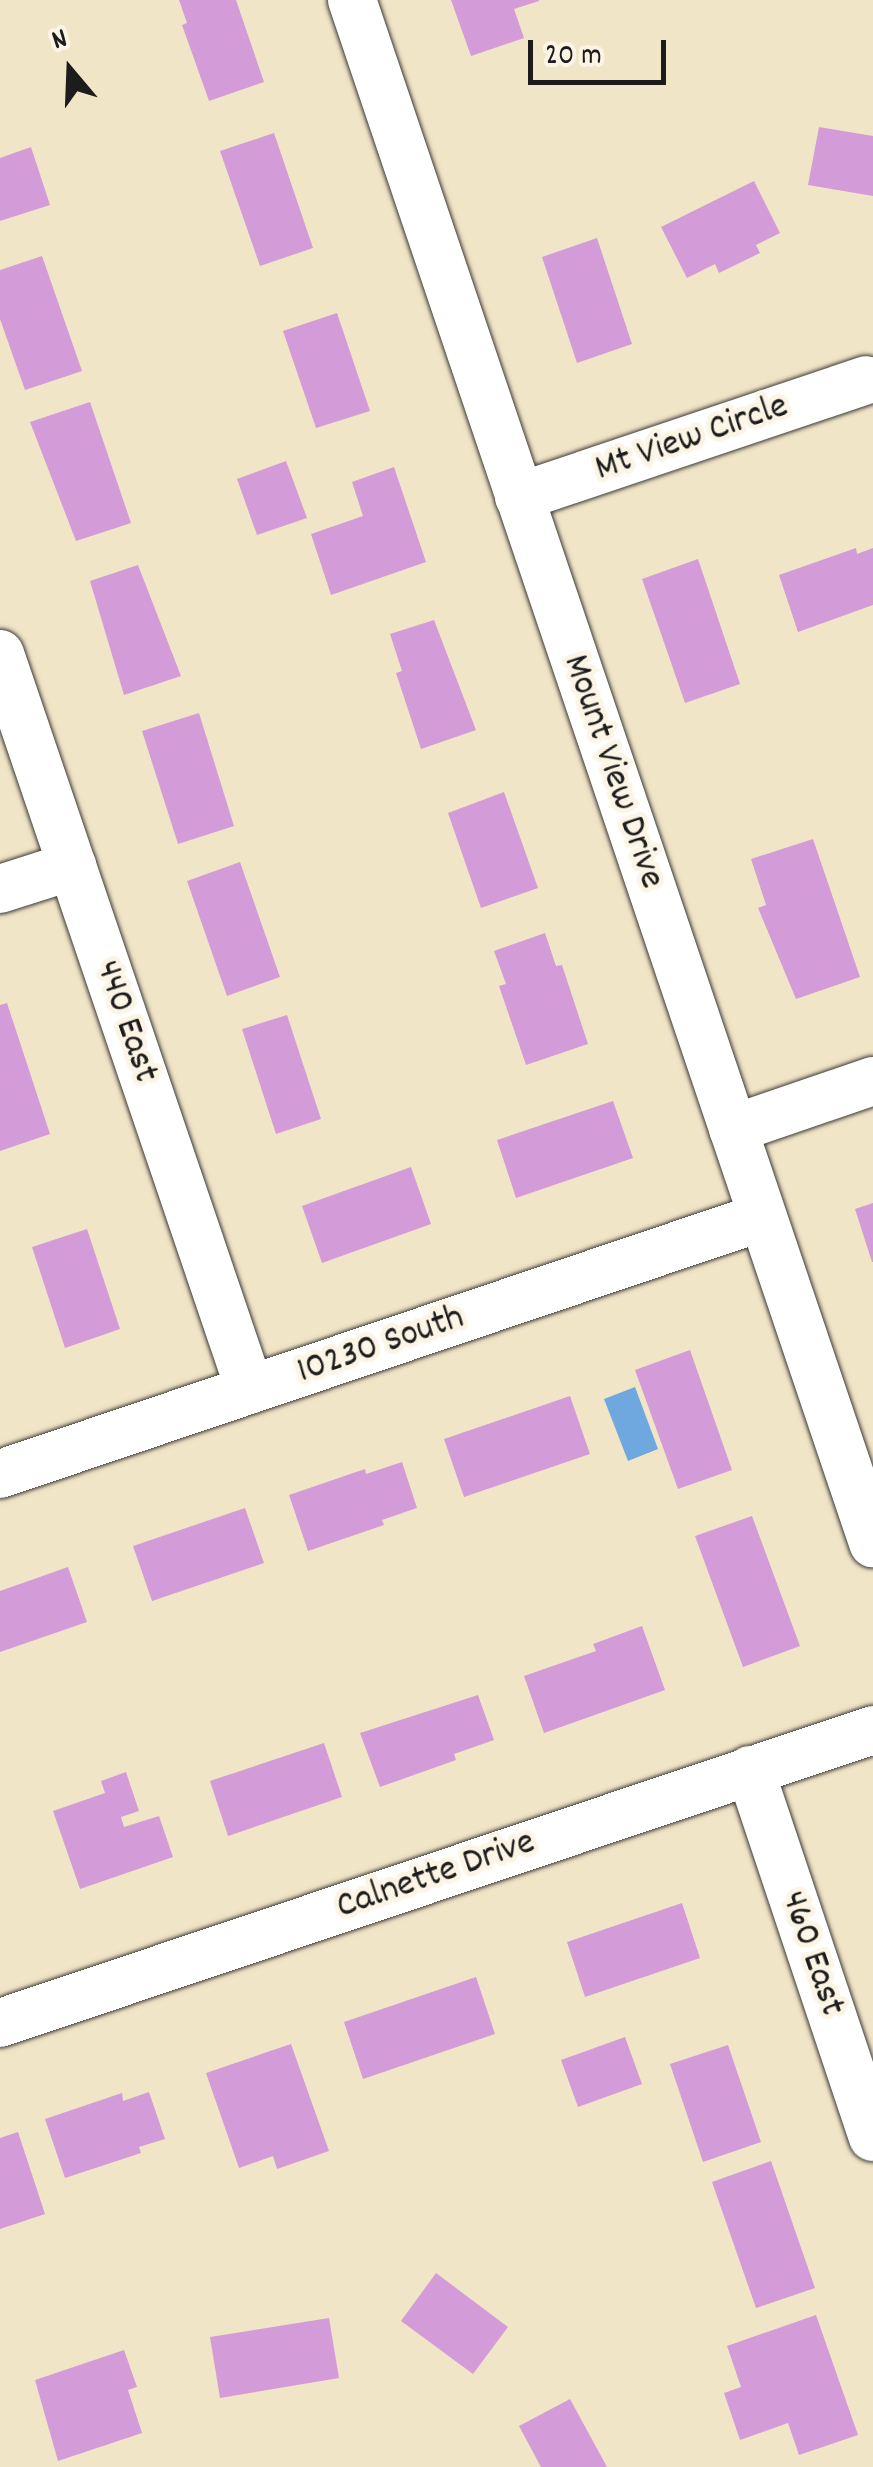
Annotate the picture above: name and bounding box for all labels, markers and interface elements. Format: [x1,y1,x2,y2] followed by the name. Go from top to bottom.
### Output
[20,20,120,120] north arrow
[47,20,73,63] text: N
[533,20,670,82] scale bar
[545,36,602,79] text: 20 m
[590,385,794,493] street label: Mt View Circle
[551,649,673,895] street label: Mount View Drive
[83,955,167,1089] street label: 440 East
[292,1296,470,1396] street label: 10230 South
[331,1821,541,1931] street label: Calnette Drive
[768,1886,854,2022] street label: 460 East

